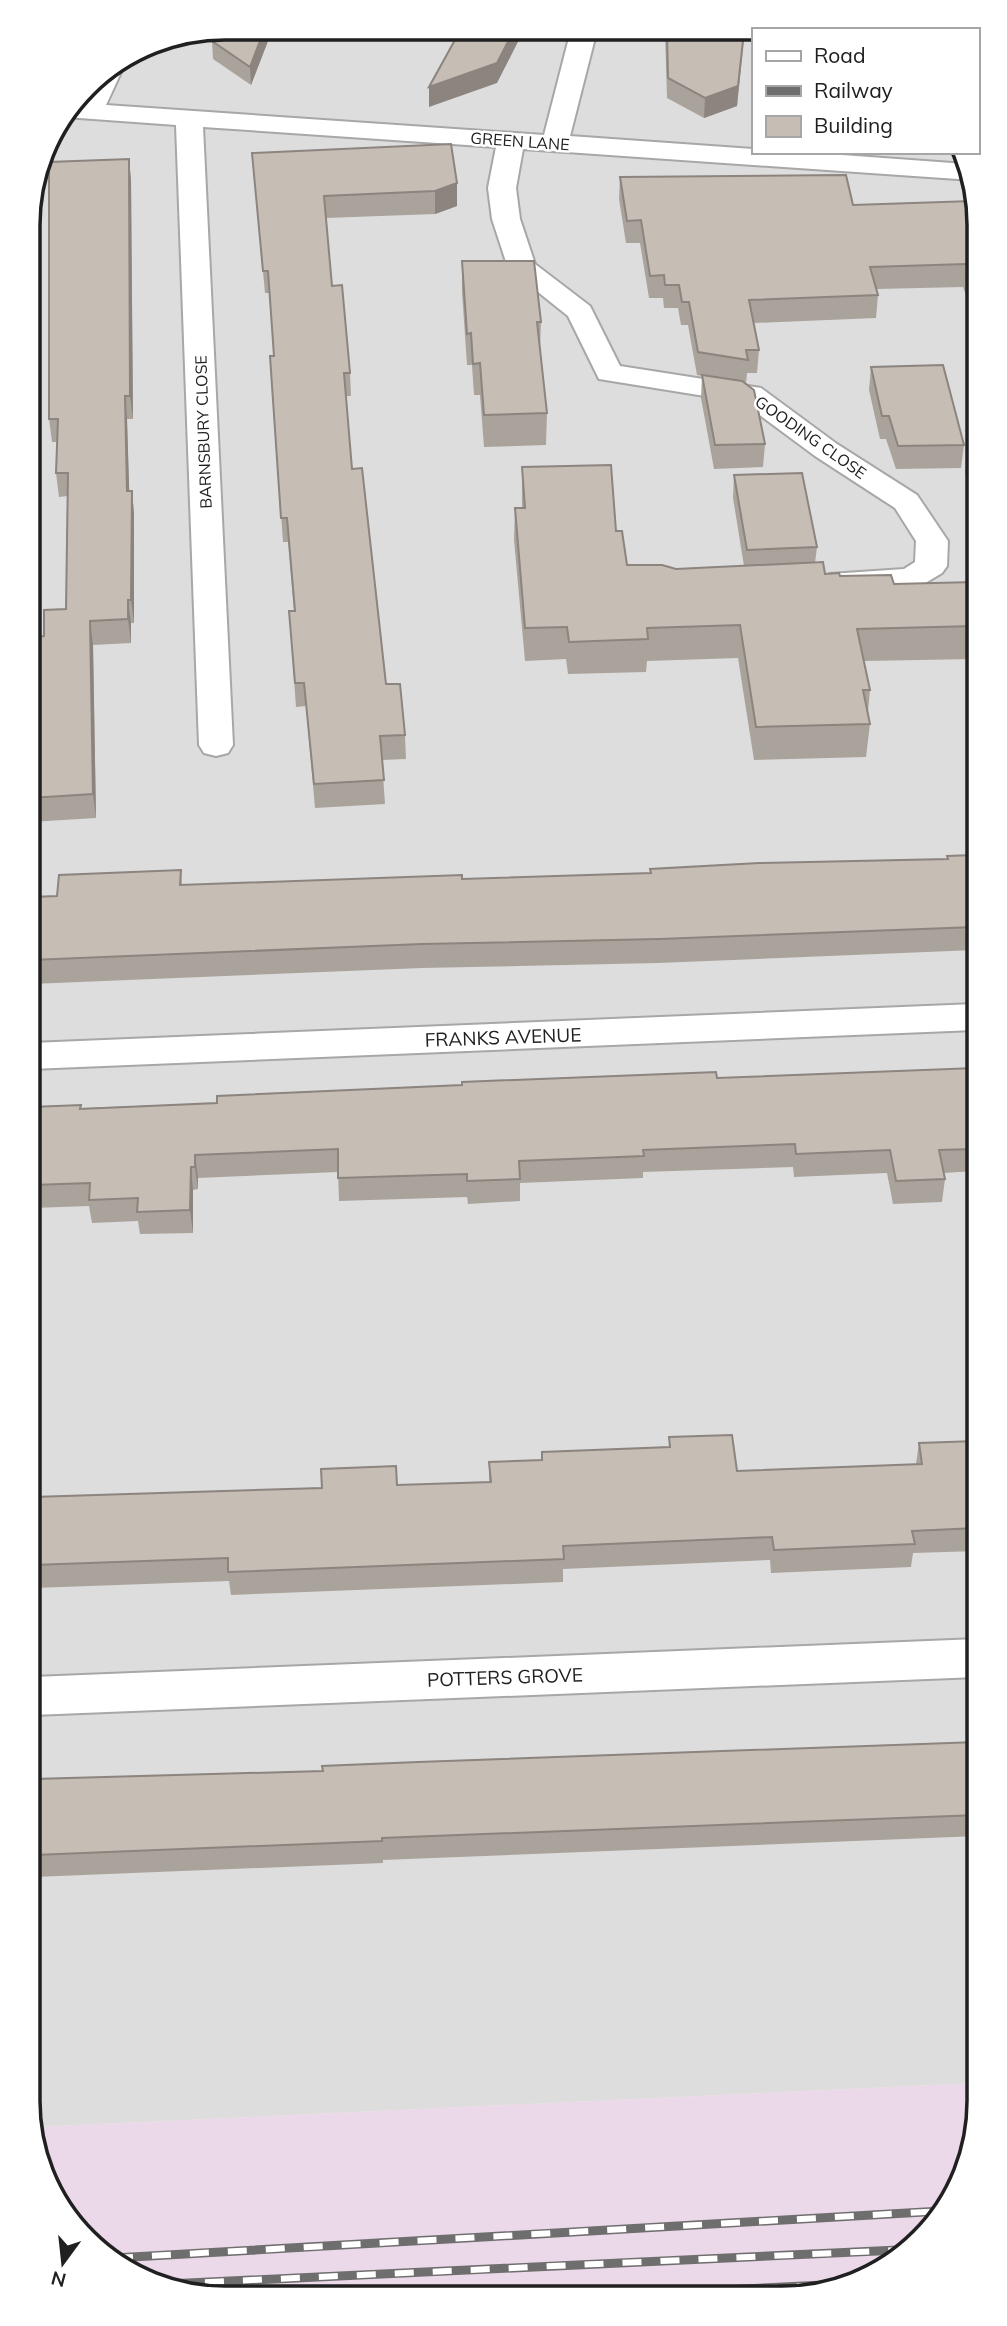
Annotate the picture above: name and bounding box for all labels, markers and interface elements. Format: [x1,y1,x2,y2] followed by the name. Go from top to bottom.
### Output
[752,28,979,154] legend
[814,42,865,68] text: Road
[814,77,893,103] text: Railway
[814,112,893,138] text: Building
[470,128,570,154] street label: GREEN LANE
[190,355,216,509] street label: BARNSBURY CLOSE
[752,391,870,483] street label: GOODING CLOSE
[424,1022,582,1052] street label: FRANKS AVENUE
[427,1662,583,1692] street label: POTTERS GROVE
[28,2228,98,2298] north arrow
[49,2266,69,2293] text: N

